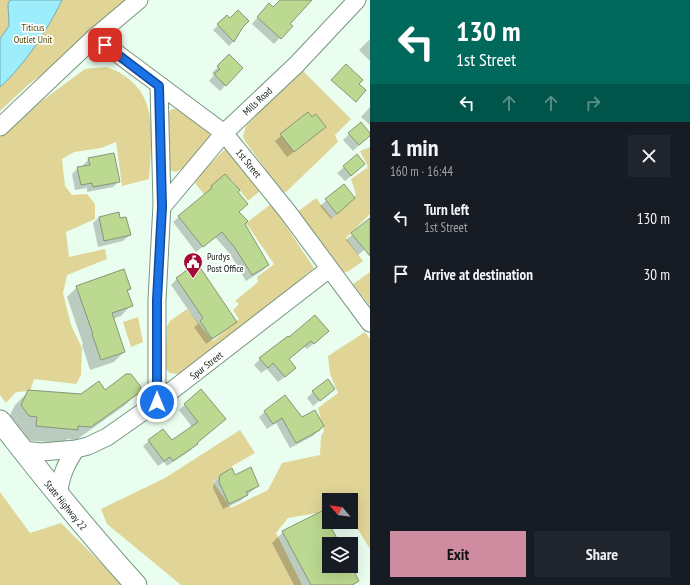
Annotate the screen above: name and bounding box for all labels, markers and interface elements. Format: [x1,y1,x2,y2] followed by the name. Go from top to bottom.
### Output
[456,12,520,49] text: 130 m
[390,16,442,68] icon: left
[14,21,52,46] park label: Titicus Outlet Unit
[88,28,122,62] pin
[94,34,116,56] icon: arrive
[456,48,516,71] text: 1st Street
[240,84,275,118] street label: Mills Road
[456,92,478,114] icon: left
[498,92,520,114] icon: ahead
[540,92,562,114] icon: ahead
[582,92,604,114] icon: right
[390,132,438,163] text: 1 min
[628,135,670,177] button: close
[233,146,264,181] street label: 1st Street
[390,163,453,180] text: 160 m · 16:44
[424,200,469,219] text: Turn left
[390,207,412,229] icon: left
[637,209,670,228] text: 130 m
[424,219,468,236] text: 1st Street
[207,250,244,275] place label: Purdys Post Office
[182,251,204,279] public building icon: Purdys Post Office
[390,263,412,285] icon: arrive
[424,265,533,284] text: Arrive at destination
[644,265,670,284] text: 30 m
[187,348,226,382] street label: Spur Street
[136,381,178,423] position arrow
[41,478,90,533] street label: State Highway 22
[322,493,358,529] north arrow
[322,493,358,573] map controls
[390,531,526,577] button: Exit
[534,531,670,577] button: Share
[322,537,358,573] button: layers

